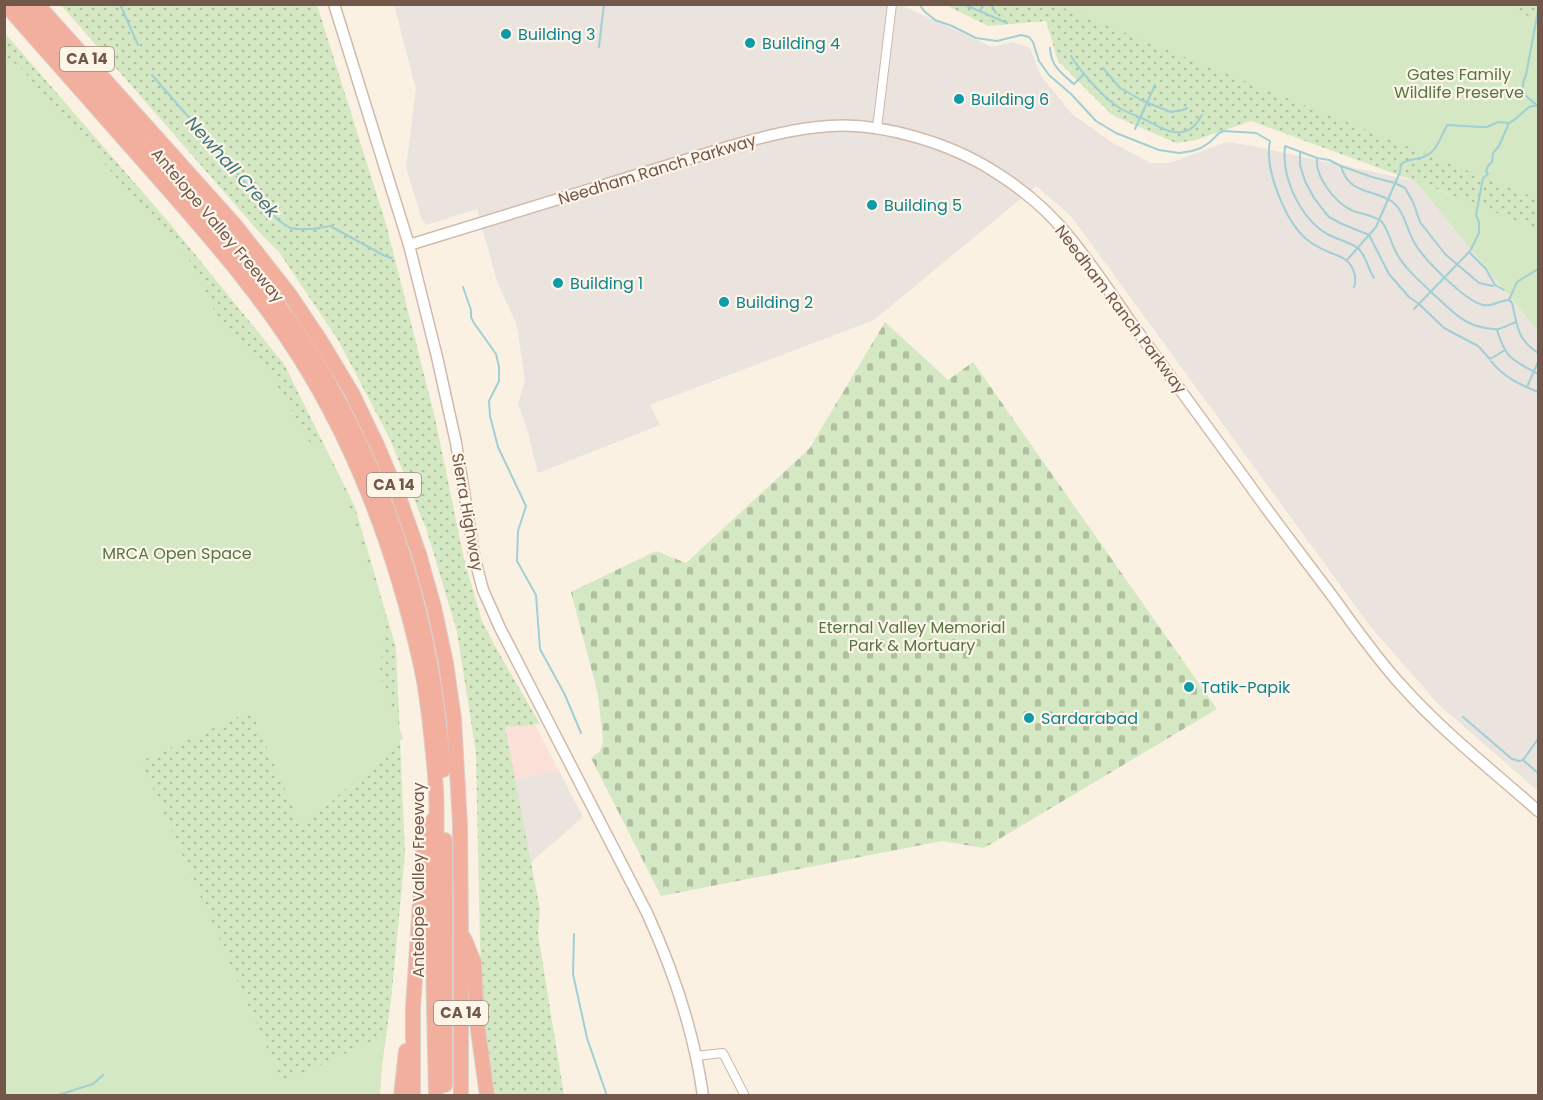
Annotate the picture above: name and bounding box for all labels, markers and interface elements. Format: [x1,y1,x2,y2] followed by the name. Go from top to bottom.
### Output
[518,23,595,46] place label: Building 3
[499,27,513,41] marker: Building 3
[762,32,840,55] place label: Building 4
[743,36,757,50] marker: Building 4
[60,47,114,71] road number: CA 14
[1394,63,1524,104] park label: Gates Family Wildlife Preserve
[971,88,1049,111] place label: Building 6
[952,92,966,106] marker: Building 6
[180,110,285,223] water label: Newhall Creek
[555,128,759,211] street label: Needham Ranch Parkway
[146,143,289,308] street label: Antelope Valley Freeway
[884,194,962,217] place label: Building 5
[865,198,879,212] marker: Building 5
[1049,220,1192,398] street label: Needham Ranch Parkway
[570,272,643,295] place label: Building 1
[551,276,565,290] marker: Building 1
[736,291,813,314] place label: Building 2
[717,295,731,309] marker: Building 2
[446,451,489,573] street label: Sierra Highway
[367,473,421,497] road number: CA 14
[102,542,252,565] park label: MRCA Open Space
[819,616,1005,657] park label: Eternal Valley Memorial Park & Mortuary
[1201,676,1291,699] place label: Tatik-Papik
[1182,680,1196,694] marker: Tatik-Papik
[1041,707,1138,730] place label: Sardarabad
[1022,711,1036,725] marker: Sardarabad
[407,782,430,978] street label: Antelope Valley Freeway
[434,1001,488,1025] road number: CA 14

